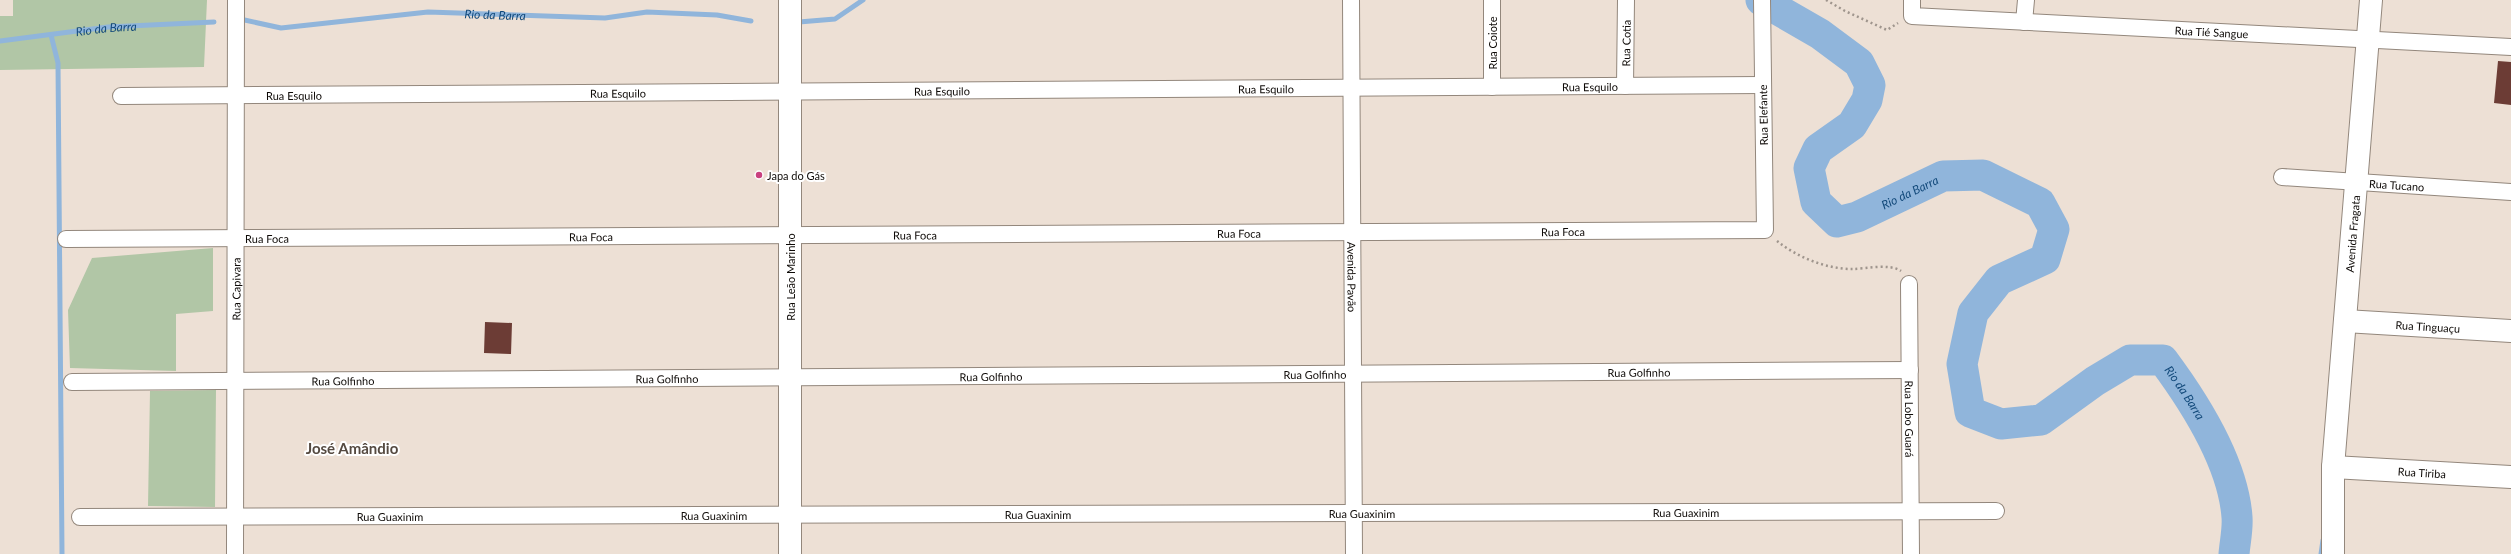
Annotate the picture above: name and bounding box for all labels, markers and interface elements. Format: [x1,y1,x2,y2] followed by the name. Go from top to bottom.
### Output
[464,6,526,23] water label: Rio da Barra
[1486,16,1499,70] street label: Rua Coiote
[75,18,137,39] water label: Rio da Barra
[1619,20,1632,66] street label: Rua Cotia
[2174,23,2249,40] street label: Rua Tié Sangue
[1562,79,1618,93] street label: Rua Esquilo
[1238,82,1294,95] street label: Rua Esquilo
[914,84,970,97] street label: Rua Esquilo
[1756,84,1770,146] street label: Rua Elefante
[590,86,646,99] street label: Rua Esquilo
[266,88,322,102] street label: Rua Esquilo
[767,169,825,182] place label: Japa do Gás
[754,170,764,180] marker: Japa do Gás
[1879,172,1941,212] water label: Rio da Barra
[2369,176,2425,193] street label: Rua Tucano
[2342,195,2362,273] street label: Avenida Fragata
[1541,224,1585,238] street label: Rua Foca
[1217,226,1261,239] street label: Rua Foca
[893,228,937,241] street label: Rua Foca
[569,230,613,243] street label: Rua Foca
[245,231,289,245] street label: Rua Foca
[784,233,797,321] street label: Rua Leão Marinho
[1346,242,1359,312] street label: Avenida Pavão
[229,257,242,321] street label: Rua Capivara
[2395,318,2461,334] street label: Rua Tinguaçu
[2162,362,2208,422] water label: Rio da Barra
[1608,365,1670,378] street label: Rua Golfinho
[1284,367,1346,381] street label: Rua Golfinho
[960,369,1022,383] street label: Rua Golfinho
[636,371,698,385] street label: Rua Golfinho
[312,374,374,387] street label: Rua Golfinho
[1903,381,1917,457] street label: Rua Lobo Guará
[306,439,399,457] district label: José Amândio
[2397,464,2446,480] street label: Rua Tiriba
[1653,505,1719,519] street label: Rua Guaxinim
[1329,506,1395,520] street label: Rua Guaxinim
[1005,507,1071,521] street label: Rua Guaxinim
[681,508,747,522] street label: Rua Guaxinim
[357,509,423,523] street label: Rua Guaxinim

